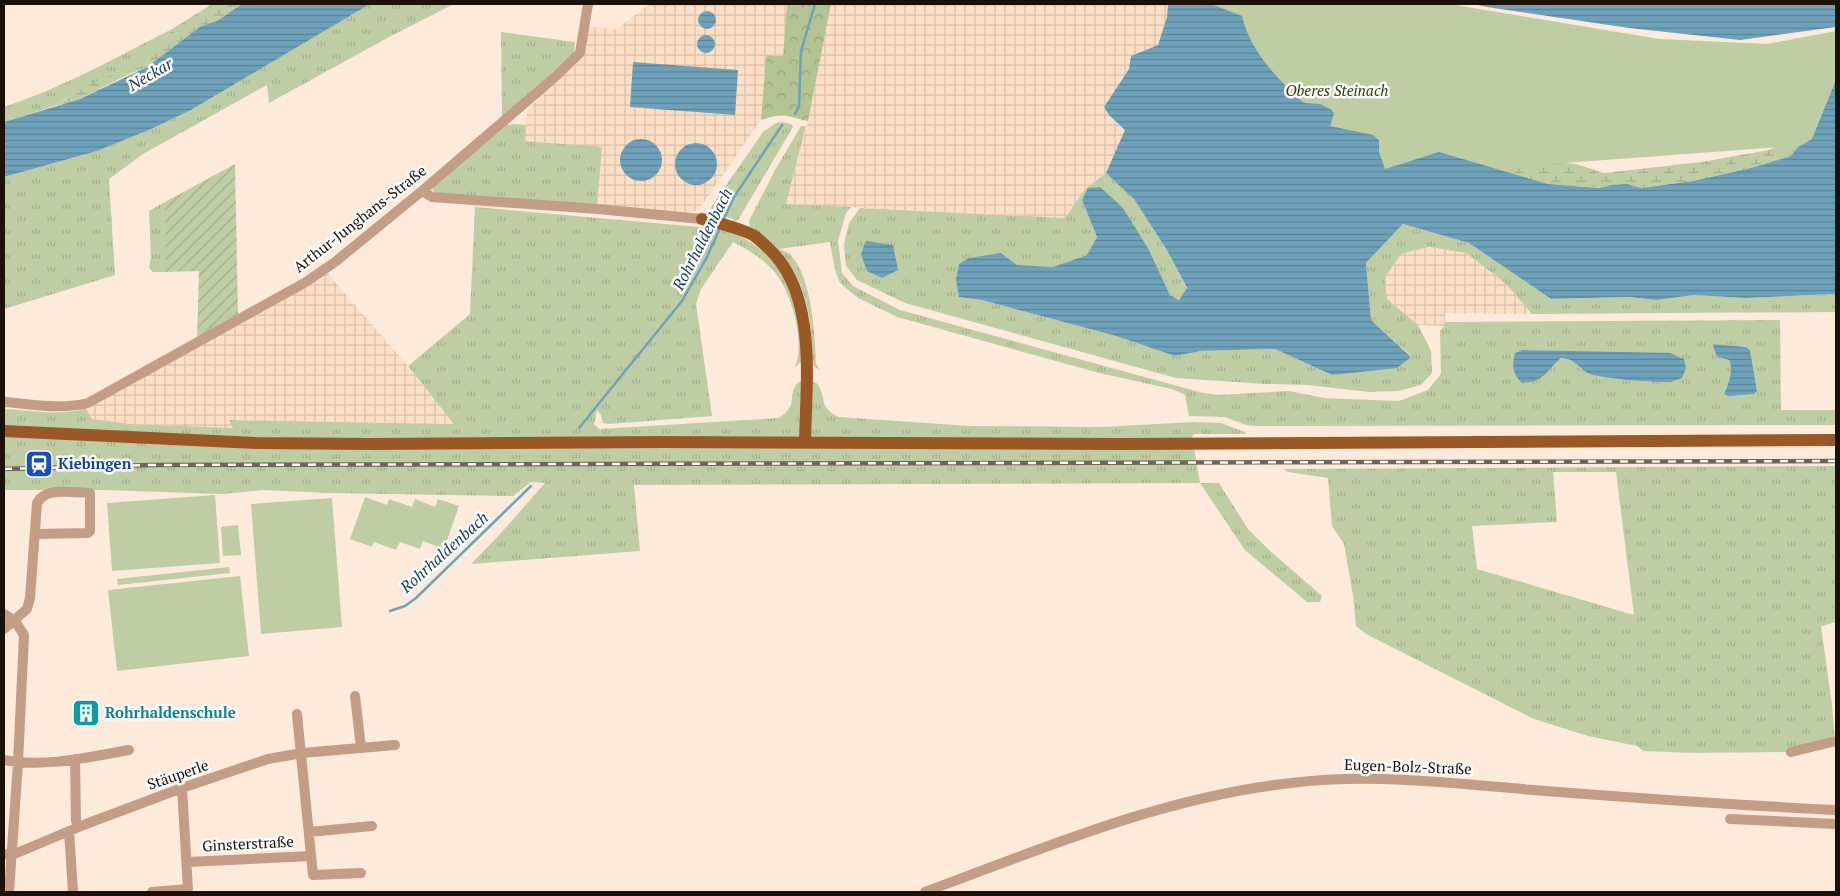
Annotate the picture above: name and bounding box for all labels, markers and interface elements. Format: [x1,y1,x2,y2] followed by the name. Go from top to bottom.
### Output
[123,52,177,96] water label: Neckar
[1286,80,1388,100] park label: Oberes Steinach
[289,160,430,276] street label: Arthur-Junghans-Straße
[666,184,737,295] water label: Rohrhaldenbach
[24,449,54,479] station icon: Kiebingen
[58,453,132,473] place label: Kiebingen
[394,506,493,598] water label: Rohrhaldenbach
[71,698,101,728] building icon: Rohrhaldenschule
[105,702,236,722] place label: Rohrhaldenschule
[144,754,211,794] street label: Stäuperle
[1344,754,1472,778] street label: Eugen-Bolz-Straße
[202,831,294,855] street label: Ginsterstraße

